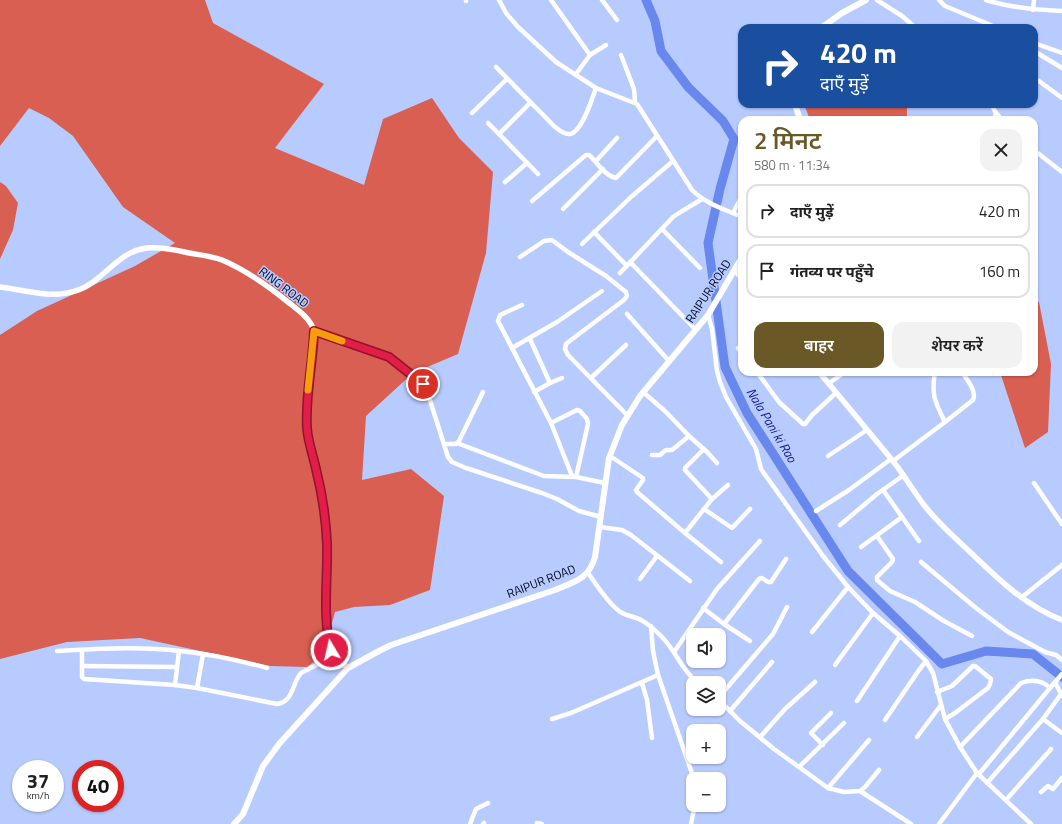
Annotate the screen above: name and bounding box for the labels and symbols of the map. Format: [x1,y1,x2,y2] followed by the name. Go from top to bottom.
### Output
[680,255,736,327] street label: RAIPUR ROAD
[255,262,313,312] street label: RING ROAD
[406,367,440,401] pin
[742,384,802,467] water label: Nala Pani ki Rao
[504,559,578,603] street label: RAIPUR ROAD
[310,629,352,671] position arrow
[72,760,124,812] speed limit sign: 40

